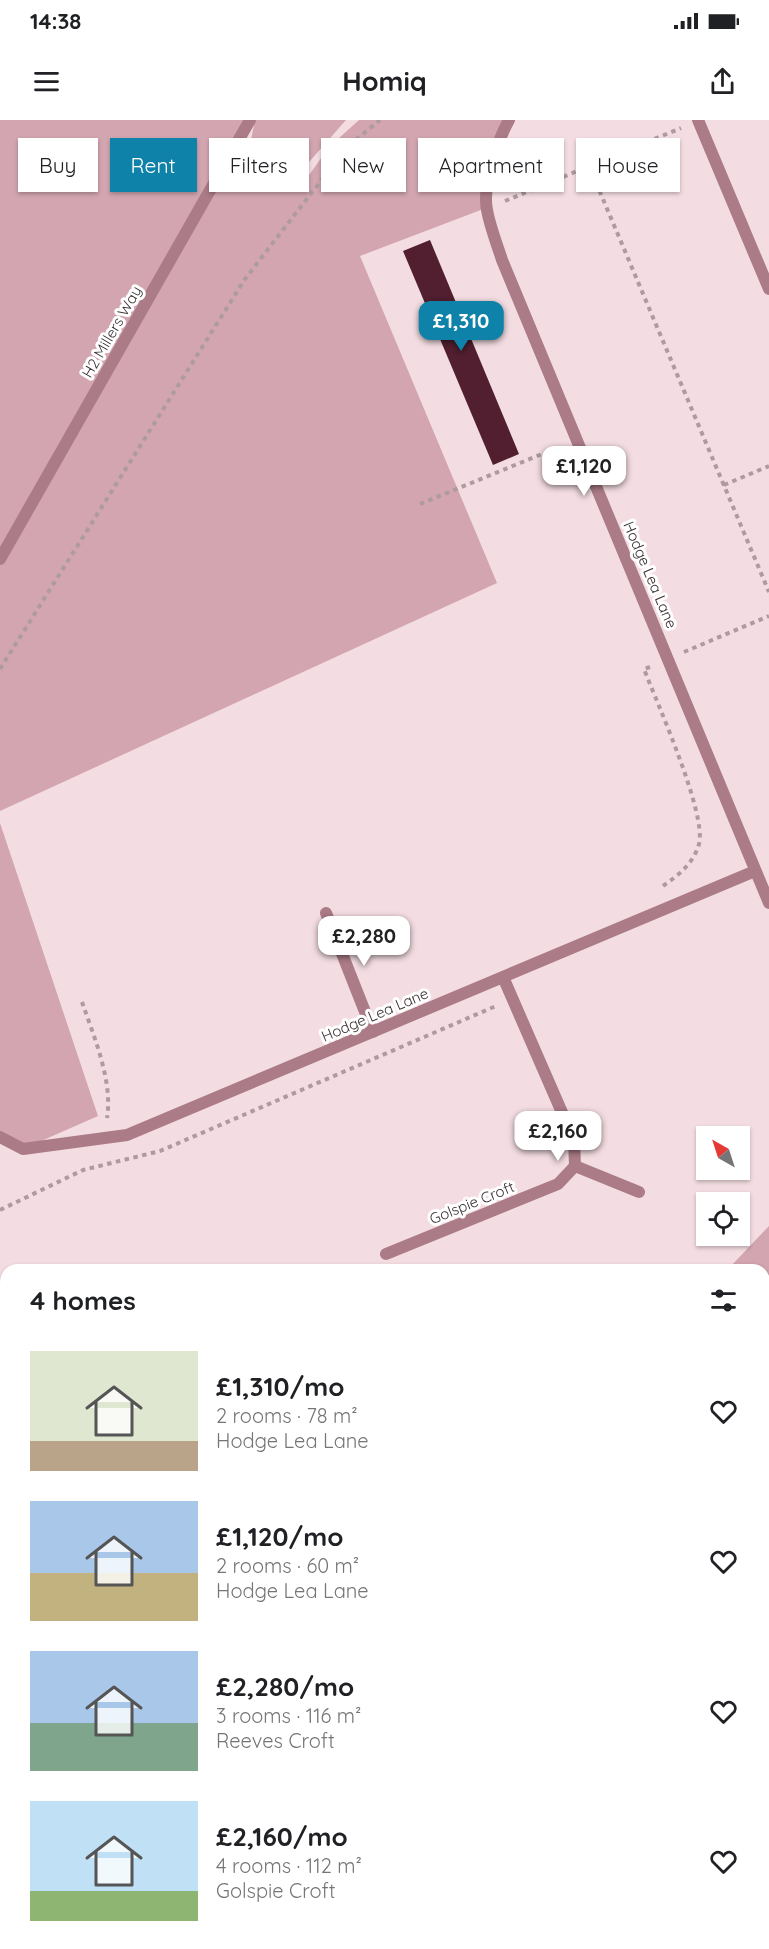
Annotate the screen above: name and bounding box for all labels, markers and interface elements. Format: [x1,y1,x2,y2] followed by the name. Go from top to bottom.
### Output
[30,7,81,35] text: 14:38
[342,64,427,98] text: Homiq
[30,65,63,98] icon: menu
[706,65,739,98] icon: share
[18,138,98,192] chip: Buy
[110,138,197,192] chip: Rent
[209,138,309,192] chip: Filters
[321,138,406,192] chip: New
[418,138,564,192] chip: Apartment
[576,138,680,192] chip: House
[78,282,146,381] street label: H2 Millers Way
[412,301,510,352] pin: £1,310
[433,308,489,333] text: £1,310
[535,446,633,497] pin: £1,120
[556,453,612,478] text: £1,120
[619,518,682,631] street label: Hodge Lea Lane
[315,916,413,967] pin: £2,280
[332,923,396,948] text: £2,280
[318,983,431,1046] street label: Hodge Lea Lane
[509,1111,607,1162] pin: £2,160
[528,1118,588,1143] text: £2,160
[696,1126,750,1180] north arrow
[696,1126,750,1246] map controls
[427,1177,517,1228] street label: Golspie Croft
[696,1192,750,1246] button: locate
[30,1284,136,1317] text: 4 homes
[707,1284,740,1317] icon: filters
[216,1370,345,1403] text: £1,310/mo
[78,1375,150,1447] icon: home
[707,1395,740,1428] icon: heart
[216,1403,358,1428] text: 2 rooms · 78 m²
[216,1428,369,1453] text: Hodge Lea Lane
[216,1520,344,1553] text: £1,120/mo
[78,1525,150,1597] icon: home
[707,1545,740,1578] icon: heart
[216,1553,359,1578] text: 2 rooms · 60 m²
[216,1578,369,1603] text: Hodge Lea Lane
[216,1670,354,1703] text: £2,280/mo
[78,1675,150,1747] icon: home
[707,1695,740,1728] icon: heart
[216,1703,361,1728] text: 3 rooms · 116 m²
[216,1728,335,1753] text: Reeves Croft
[216,1820,348,1853] text: £2,160/mo
[78,1825,150,1897] icon: home
[707,1845,740,1878] icon: heart
[216,1853,362,1878] text: 4 rooms · 112 m²
[216,1878,336,1903] text: Golspie Croft

